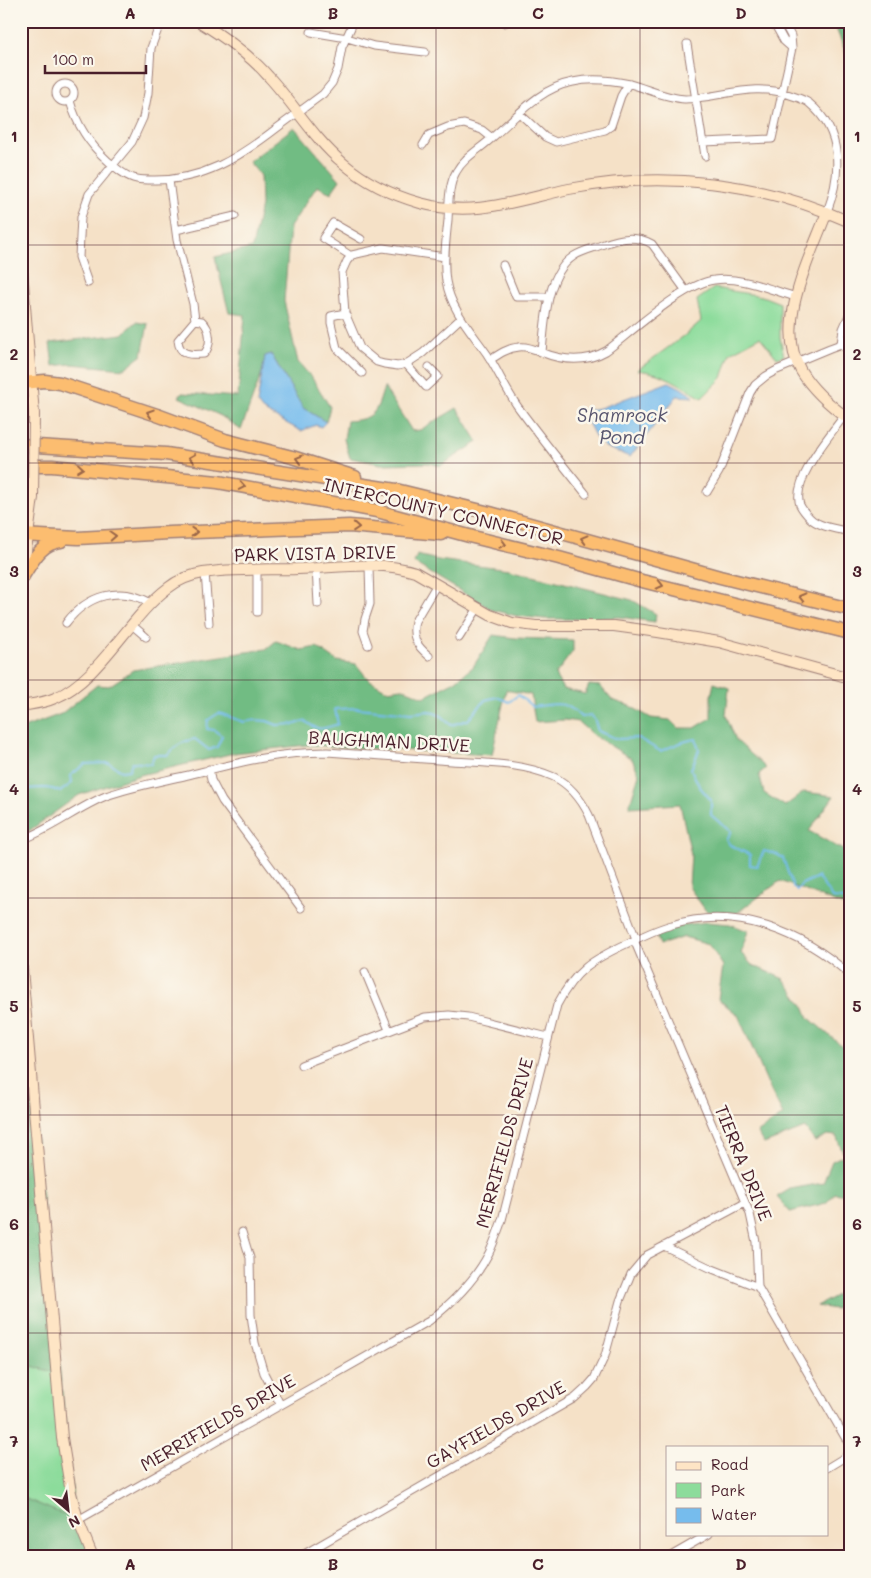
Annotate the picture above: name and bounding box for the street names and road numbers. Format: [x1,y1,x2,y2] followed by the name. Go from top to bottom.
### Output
[321,472,566,550] street label: INTERCOUNTY CONNECTOR
[234,540,396,566] street label: PARK VISTA DRIVE
[308,725,470,757] street label: BAUGHMAN DRIVE
[470,1055,538,1231] street label: MERRIFIELDS DRIVE
[710,1101,778,1224] street label: TIERRA DRIVE
[136,1368,299,1476] street label: MERRIFIELDS DRIVE
[421,1374,570,1474] street label: GAYFIELDS DRIVE

